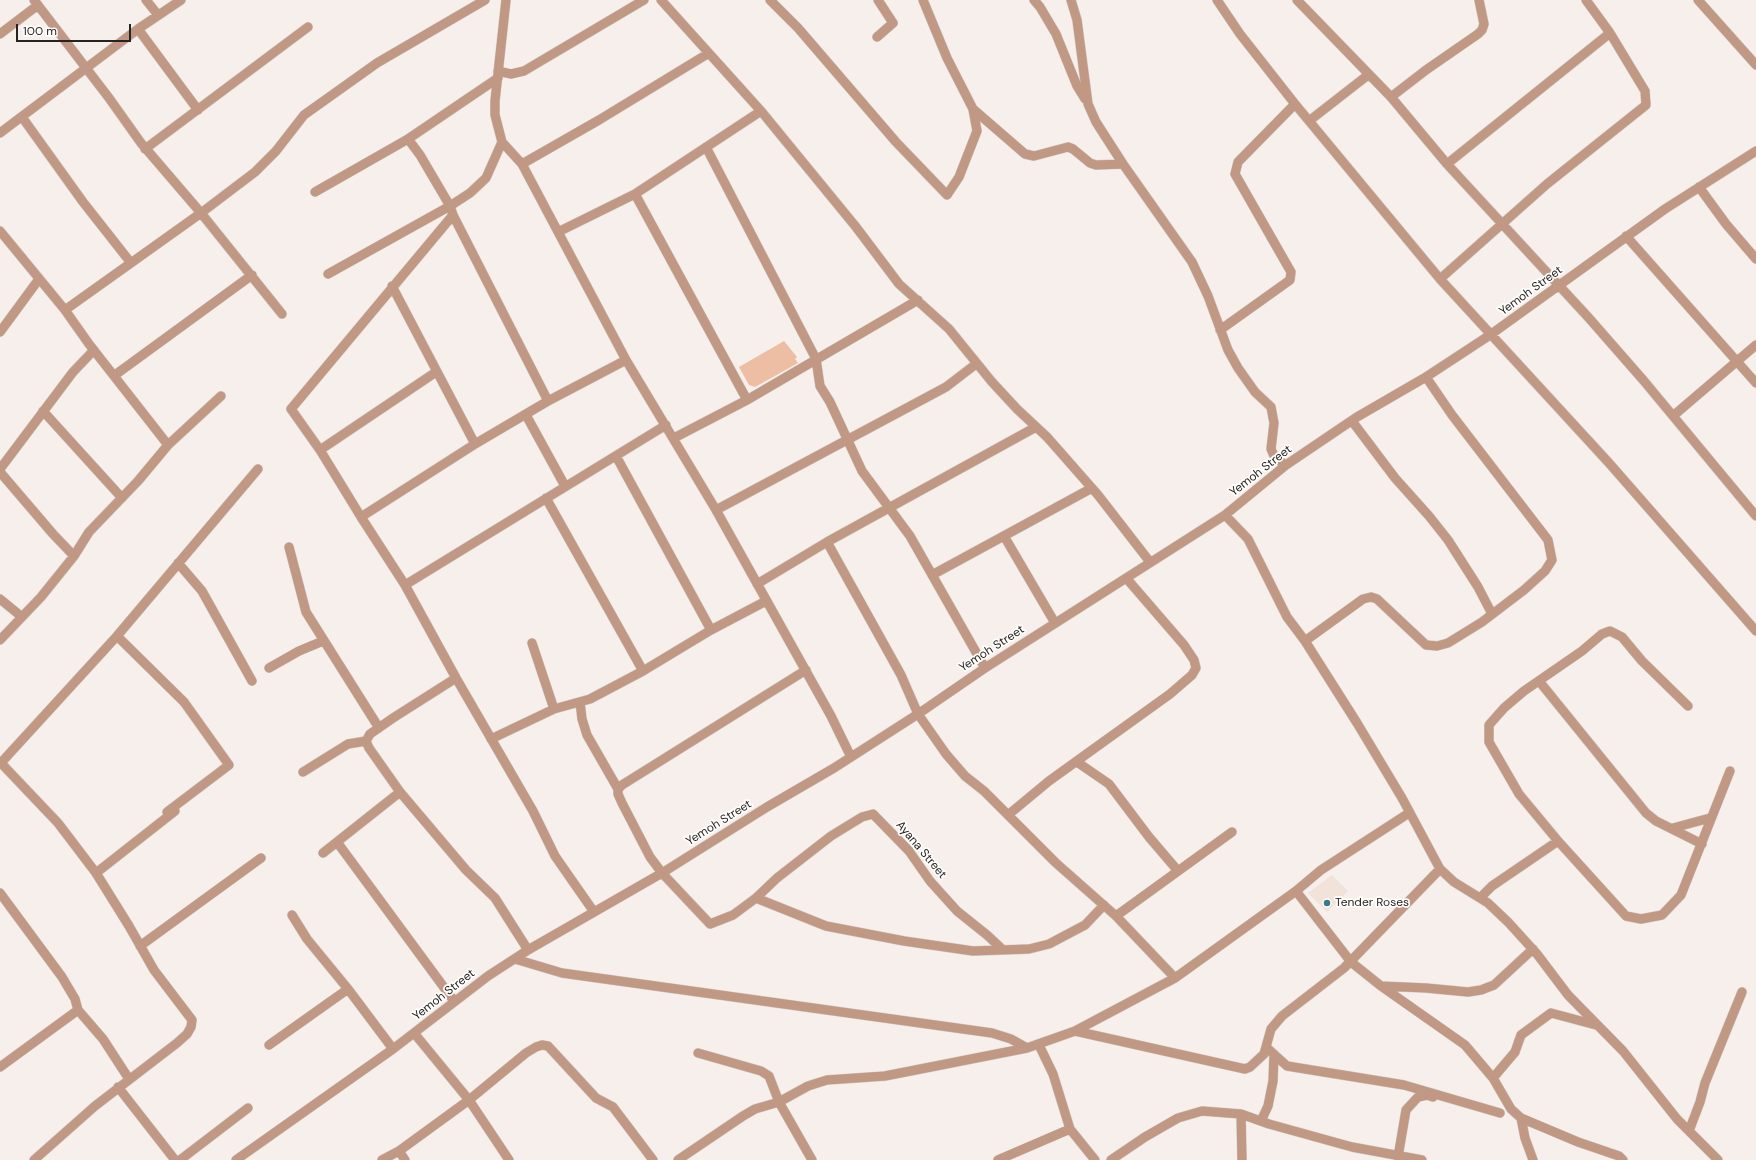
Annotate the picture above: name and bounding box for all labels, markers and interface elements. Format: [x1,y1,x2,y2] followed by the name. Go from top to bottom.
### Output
[18,16,133,42] scale bar
[23,23,57,39] text: 100 m
[1497,263,1565,319] street label: Yemoh Street
[1227,442,1295,500] street label: Yemoh Street
[957,623,1027,675] street label: Yemoh Street
[684,797,754,849] street label: Yemoh Street
[893,818,949,882] street label: Ayana Street
[1335,896,1409,910] place label: Tender Roses
[1322,898,1332,908] marker: Tender Roses
[410,966,478,1024] street label: Yemoh Street

